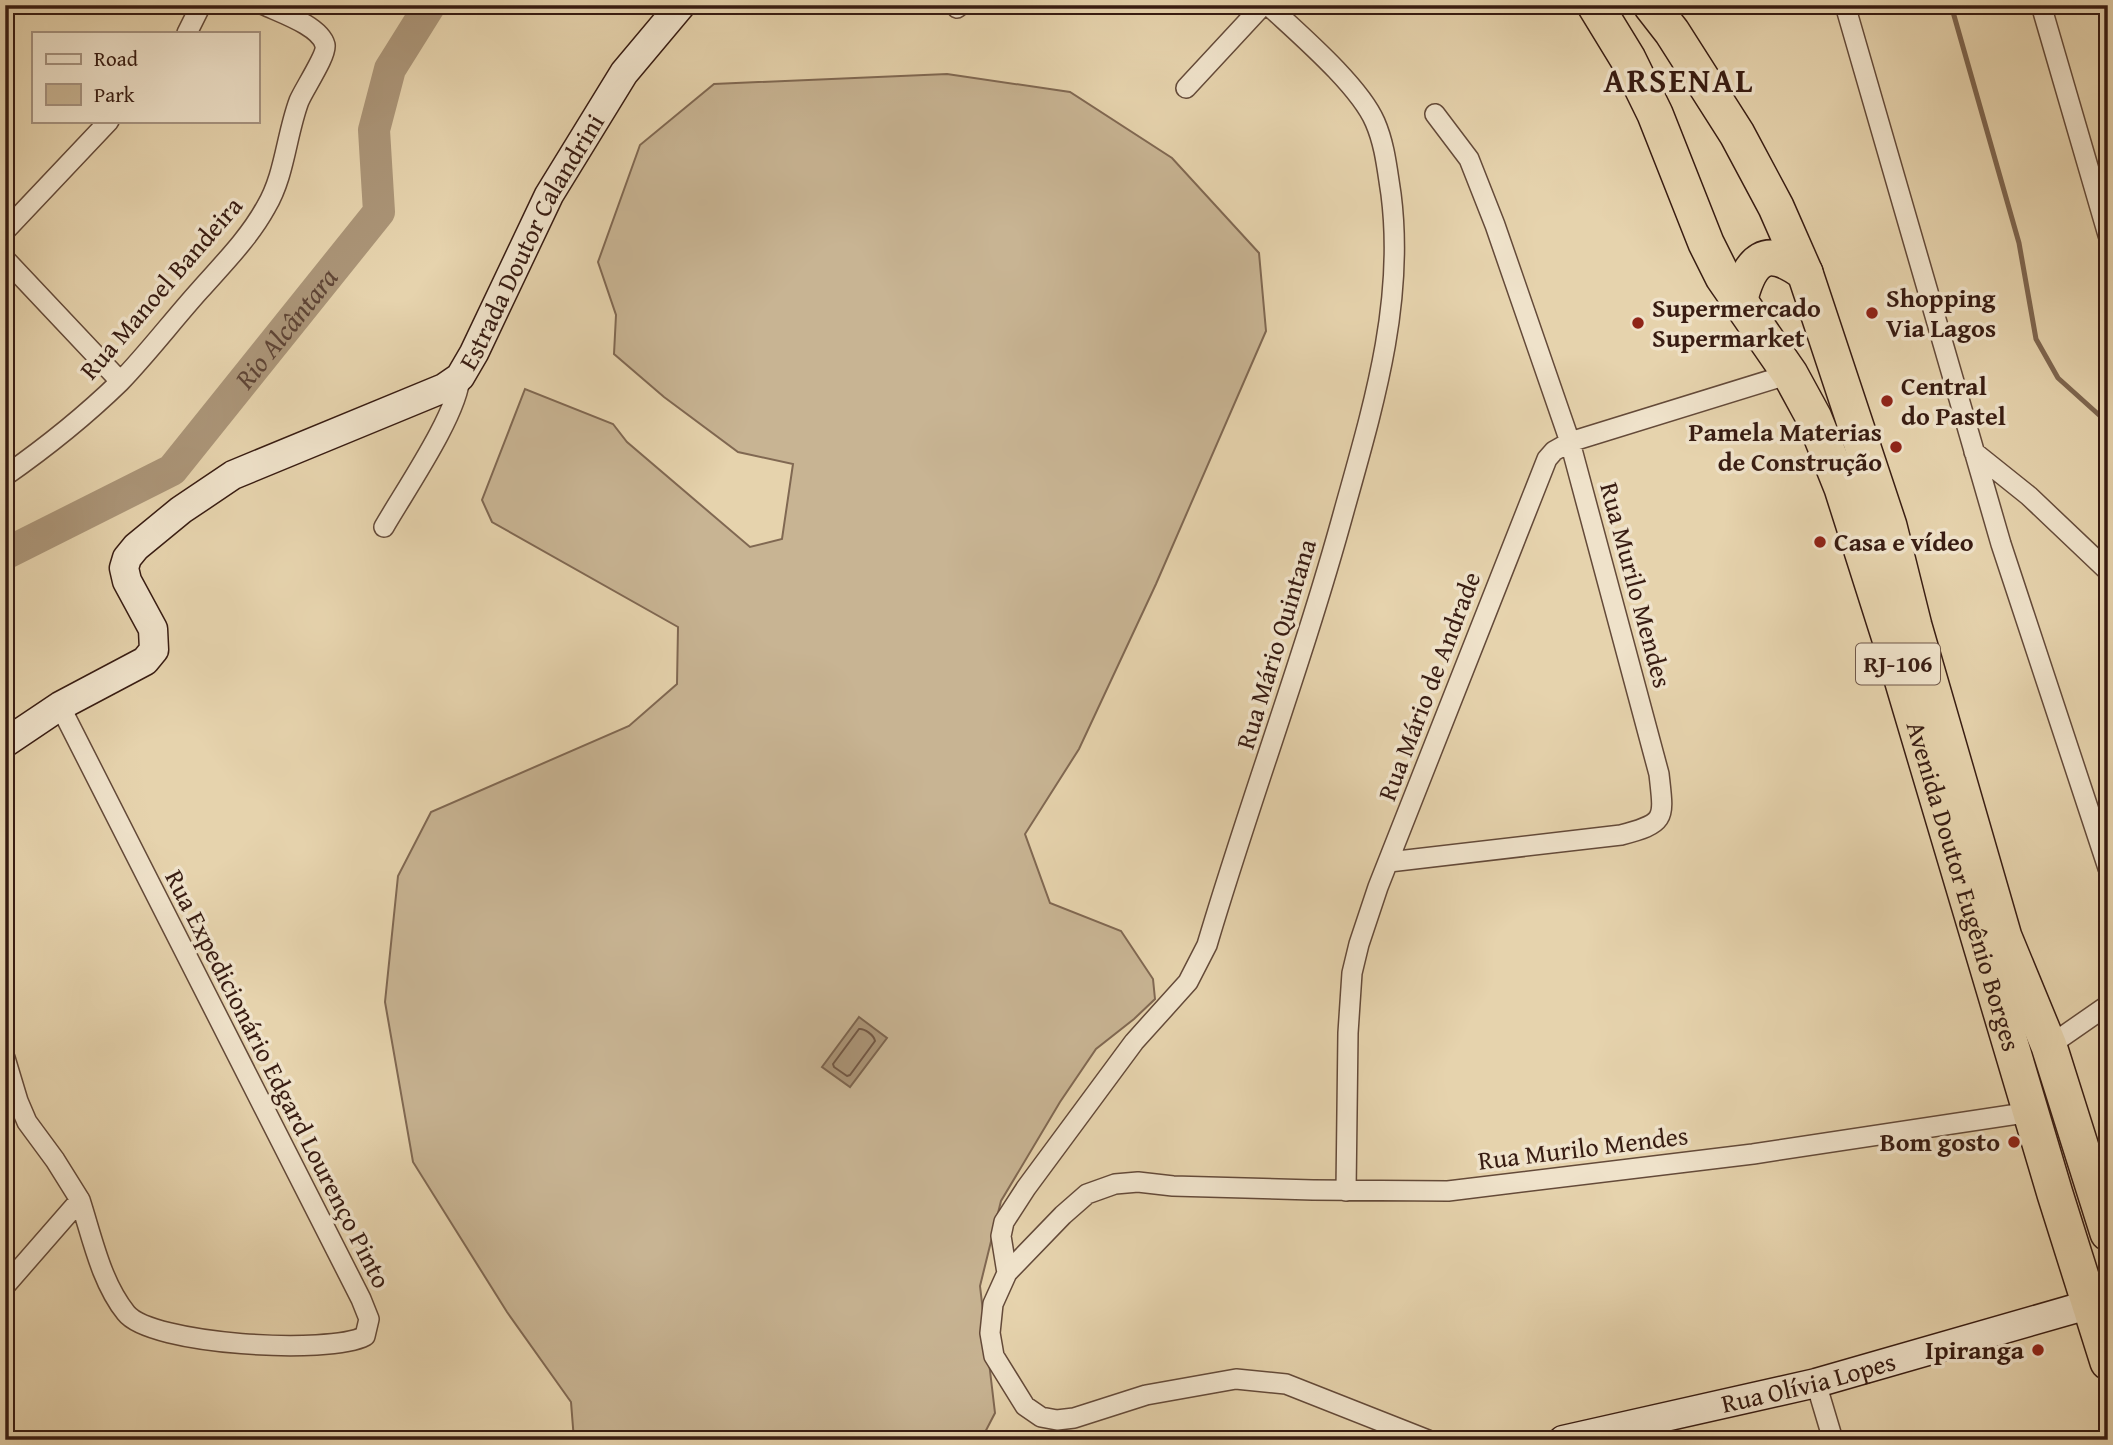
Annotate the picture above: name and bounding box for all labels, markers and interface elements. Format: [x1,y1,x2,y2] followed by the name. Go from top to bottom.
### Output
[32,32,259,122] legend
[94,43,139,74] text: Road
[1604,56,1754,104] district label: ARSENAL
[94,79,135,110] text: Park
[448,106,614,377] street label: Estrada Doutor Calandrini
[70,187,252,388] street label: Rua Manoel Bandeira
[223,258,347,398] water label: Rio Alcântara
[1886,278,1996,347] place label: Shopping Via Lagos
[1652,288,1821,357] place label: Supermercado Supermarket
[1864,305,1880,321] marker: Shopping Via Lagos
[1630,315,1646,331] marker: Supermercado Supermarket
[1901,366,2006,435] place label: Central do Pastel
[1879,393,1895,409] marker: Central do Pastel
[1689,412,1882,481] place label: Pamela Materias de Construção
[1888,439,1904,455] marker: Pamela Materias de Construção
[1590,478,1683,692] street label: Rua Murilo Mendes
[1834,522,1974,561] place label: Casa e vídeo
[1225,533,1326,754] street label: Rua Mário Quintana
[1812,534,1828,550] marker: Casa e vídeo
[1367,566,1490,806] street label: Rua Mário de Andrade
[1856,644,1940,684] road number: RJ-106
[1897,716,2031,1056] street label: Avenida Doutor Eugênio Borges
[155,863,401,1295] street label: Rua Expedicionário Edgard Lourenço Pinto
[1476,1115,1690,1180] street label: Rua Murilo Mendes
[1880,1122,2000,1161] place label: Bom gosto
[2006,1134,2022,1150] marker: Bom gosto
[1925,1330,2025,1369] place label: Ipiranga
[1717,1341,1900,1423] street label: Rua Olívia Lopes
[2030,1342,2046,1358] marker: Ipiranga

